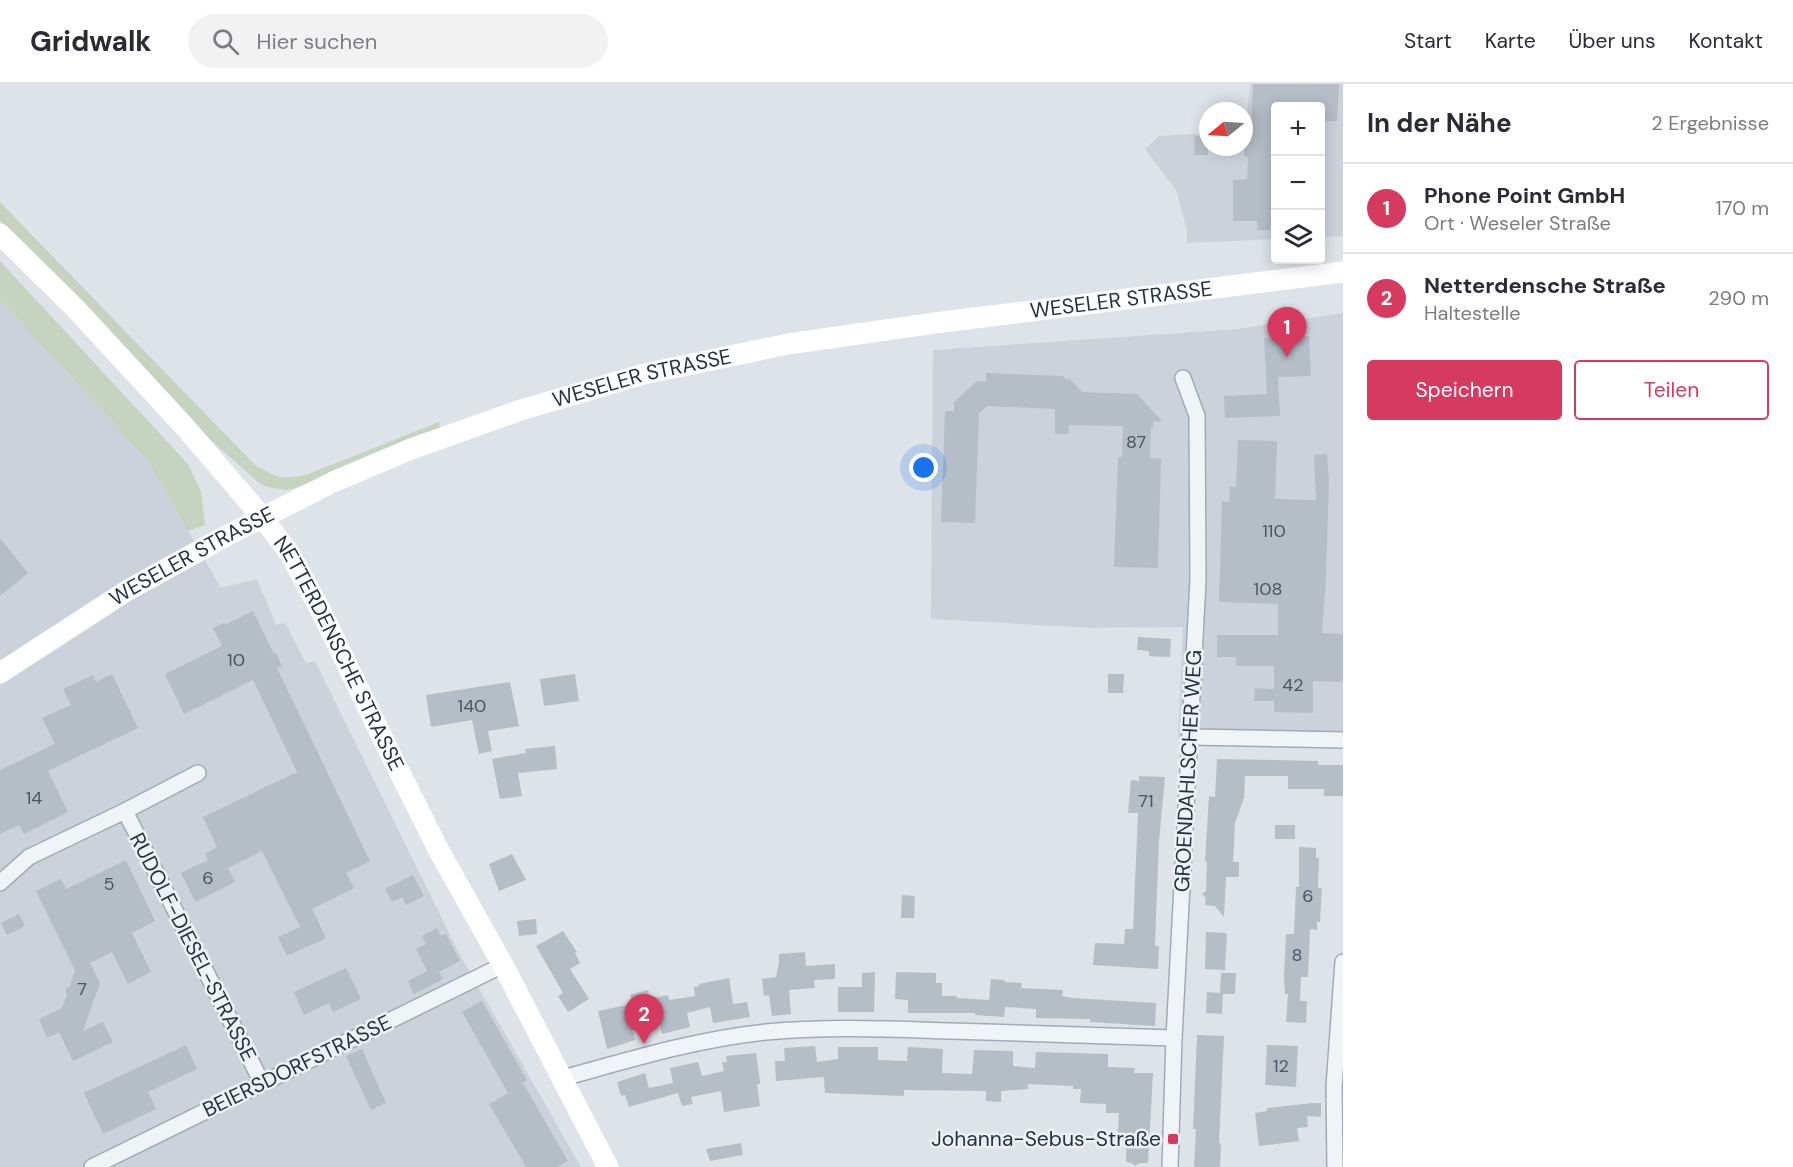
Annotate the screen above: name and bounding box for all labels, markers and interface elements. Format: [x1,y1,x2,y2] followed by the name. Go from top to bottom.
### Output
[188,14,608,68] search box
[30,23,152,60] text: Gridwalk
[209,25,242,58] icon: search
[257,27,377,56] text: Hier suchen
[1404,27,1452,55] text: Start
[1485,27,1536,55] text: Karte
[1569,27,1655,55] text: Über uns
[1688,27,1763,55] text: Kontakt
[1199,102,1253,156] north arrow
[1271,102,1325,264] map controls
[1271,102,1325,156] button: +
[1367,106,1512,140] text: In der Nähe
[1651,110,1769,136] text: 2 Ergebnisse
[1271,156,1325,210] button: −
[1424,181,1625,210] text: Phone Point GmbH
[1383,195,1390,221] text: 1
[1716,195,1769,221] text: 170 m
[1271,210,1325,264] button: layers
[1424,210,1611,236] text: Ort · Weseler Straße
[1424,271,1666,300] text: Netterdensche Straße
[1028,274,1214,325] street label: WESELER STRASSE
[1381,285,1392,311] text: 2
[1708,285,1769,311] text: 290 m
[1424,300,1521,326] text: Haltestelle
[1268,308,1306,357] pin: 1
[549,342,734,414] street label: WESELER STRASSE
[1367,360,1562,420] button: Speichern
[1574,360,1769,420] button: Teilen
[1126,430,1146,454] house number: 87
[909,453,938,482] your location
[104,500,279,612] street label: WESELER STRASSE
[1262,519,1286,543] house number: 110
[267,530,411,776] street label: NETTERDENSCHE STRASSE
[1254,577,1282,601] house number: 108
[227,648,245,672] house number: 10
[1168,649,1208,893] street label: GROENDAHLSCHER WEG
[1282,673,1304,697] house number: 42
[458,694,486,718] house number: 140
[26,786,42,810] house number: 14
[1138,789,1154,813] house number: 71
[123,828,263,1066] street label: RUDOLF-DIESEL-STRASSE
[202,866,214,890] house number: 6
[104,872,114,896] house number: 5
[1302,884,1314,908] house number: 6
[1292,943,1302,967] house number: 8
[77,977,87,1001] house number: 7
[624,994,664,1044] pin: 2
[198,1008,396,1124] street label: BEIERSDORFSTRASSE
[1273,1054,1289,1078] house number: 12
[931,1125,1161,1153] place label: Johanna-Sebus-Straße
[1166,1132,1180,1146] marker: Johanna-Sebus-Straße

